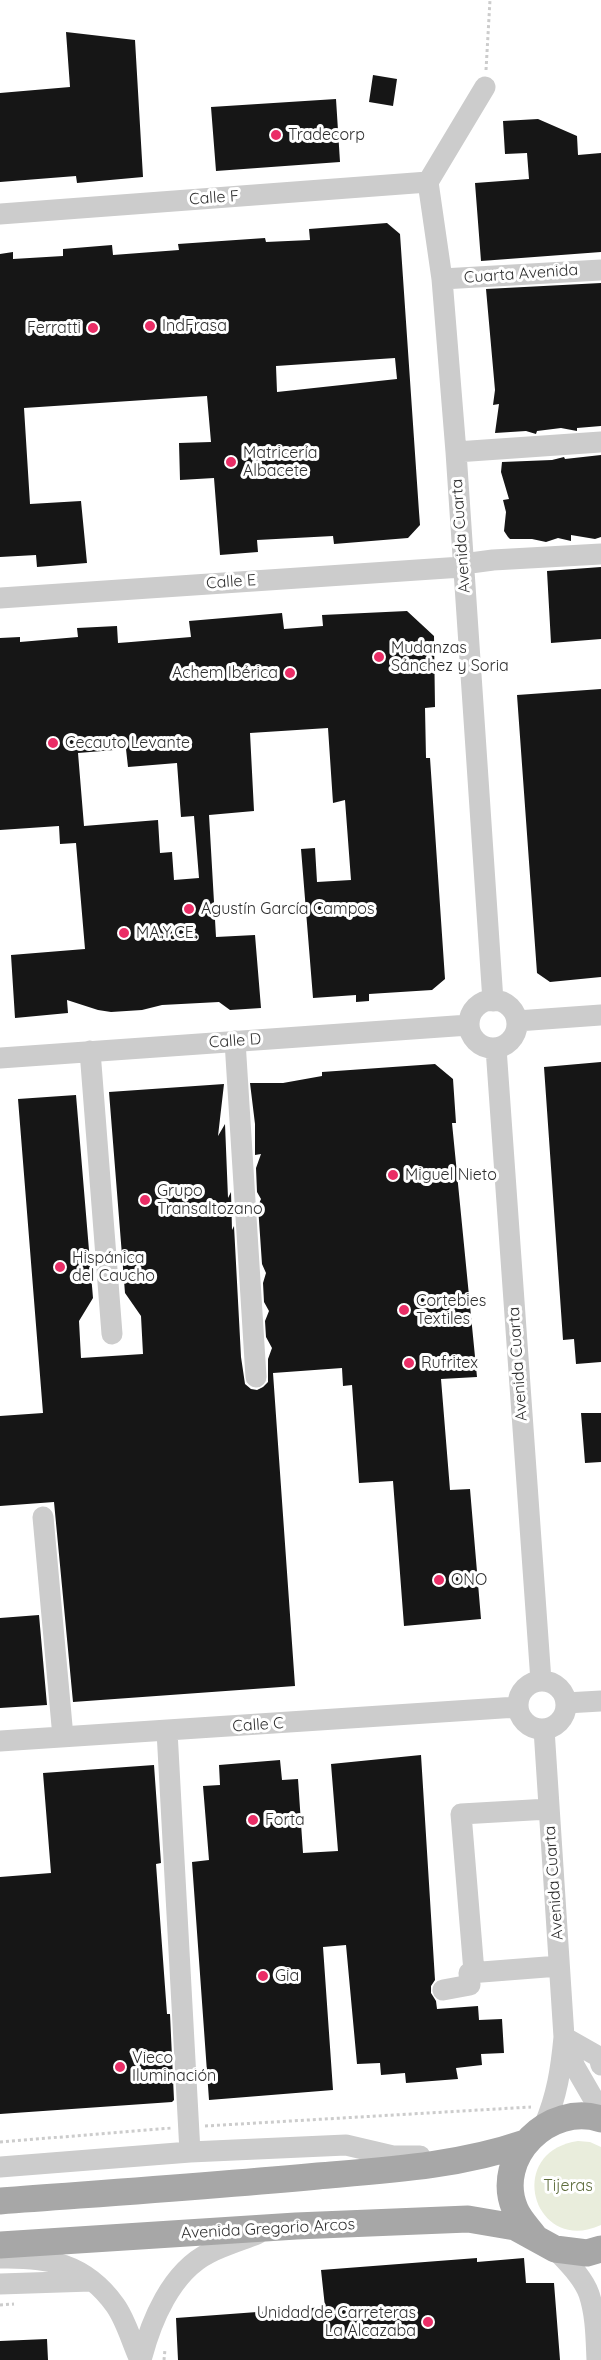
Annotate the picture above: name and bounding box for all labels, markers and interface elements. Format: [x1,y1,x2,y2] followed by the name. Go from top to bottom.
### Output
[288,125,365,145] place label: Tradecorp
[269,128,283,142] marker: Tradecorp
[188,187,240,209] street label: Calle F
[463,260,579,288] street label: Cuarta Avenida
[162,316,227,336] place label: IndFrasa
[27,318,81,338] place label: Ferratti
[143,319,157,333] marker: IndFrasa
[86,321,100,335] marker: Ferratti
[243,443,318,481] place label: Matricería Albacete
[224,455,238,469] marker: Matricería Albacete
[447,478,475,594] street label: Avenida Cuarta
[205,571,257,593] street label: Calle E
[391,638,509,676] place label: Mudanzas Sánchez y Soria
[372,650,386,664] marker: Mudanzas Sánchez y Soria
[172,663,278,683] place label: Achem Ibérica
[283,666,297,680] marker: Achem Ibérica
[65,733,190,753] place label: Cecauto Levante
[46,736,60,750] marker: Cecauto Levante
[201,899,375,919] place label: Agustín García Campos
[182,902,196,916] marker: Agustín García Campos
[136,923,197,943] place label: MA.Y.CE.
[117,926,131,940] marker: MA.Y.CE.
[208,1030,262,1052] street label: Calle D
[405,1165,497,1185] place label: Miguel Nieto
[386,1168,400,1182] marker: Miguel Nieto
[157,1181,263,1219] place label: Grupo Transaltozano
[138,1193,152,1207] marker: Grupo Transaltozano
[72,1248,155,1286] place label: Hispánica del Caucho
[53,1260,67,1274] marker: Hispánica del Caucho
[416,1291,486,1329] place label: Cortebies Textiles
[397,1303,411,1317] marker: Cortebies Textiles
[504,1306,532,1422] street label: Avenida Cuarta
[421,1353,478,1373] place label: Rufritex
[402,1356,416,1370] marker: Rufritex
[451,1570,487,1590] place label: ONO
[432,1573,446,1587] marker: ONO
[232,1714,284,1736] street label: Calle C
[265,1810,305,1830] place label: Forta
[246,1813,260,1827] marker: Forta
[540,1825,568,1941] street label: Avenida Cuarta
[275,1966,299,1986] place label: Gia
[256,1969,270,1983] marker: Gia
[132,2048,216,2086] place label: Vieco Iluminación
[113,2060,127,2074] marker: Vieco Iluminación
[543,2176,593,2196] park label: Tijeras
[181,2215,355,2243] street label: Avenida Gregorio Arcos
[257,2303,416,2341] place label: Unidad de Carreteras La Alcazaba
[421,2315,435,2329] marker: Unidad de Carreteras La Alcazaba

